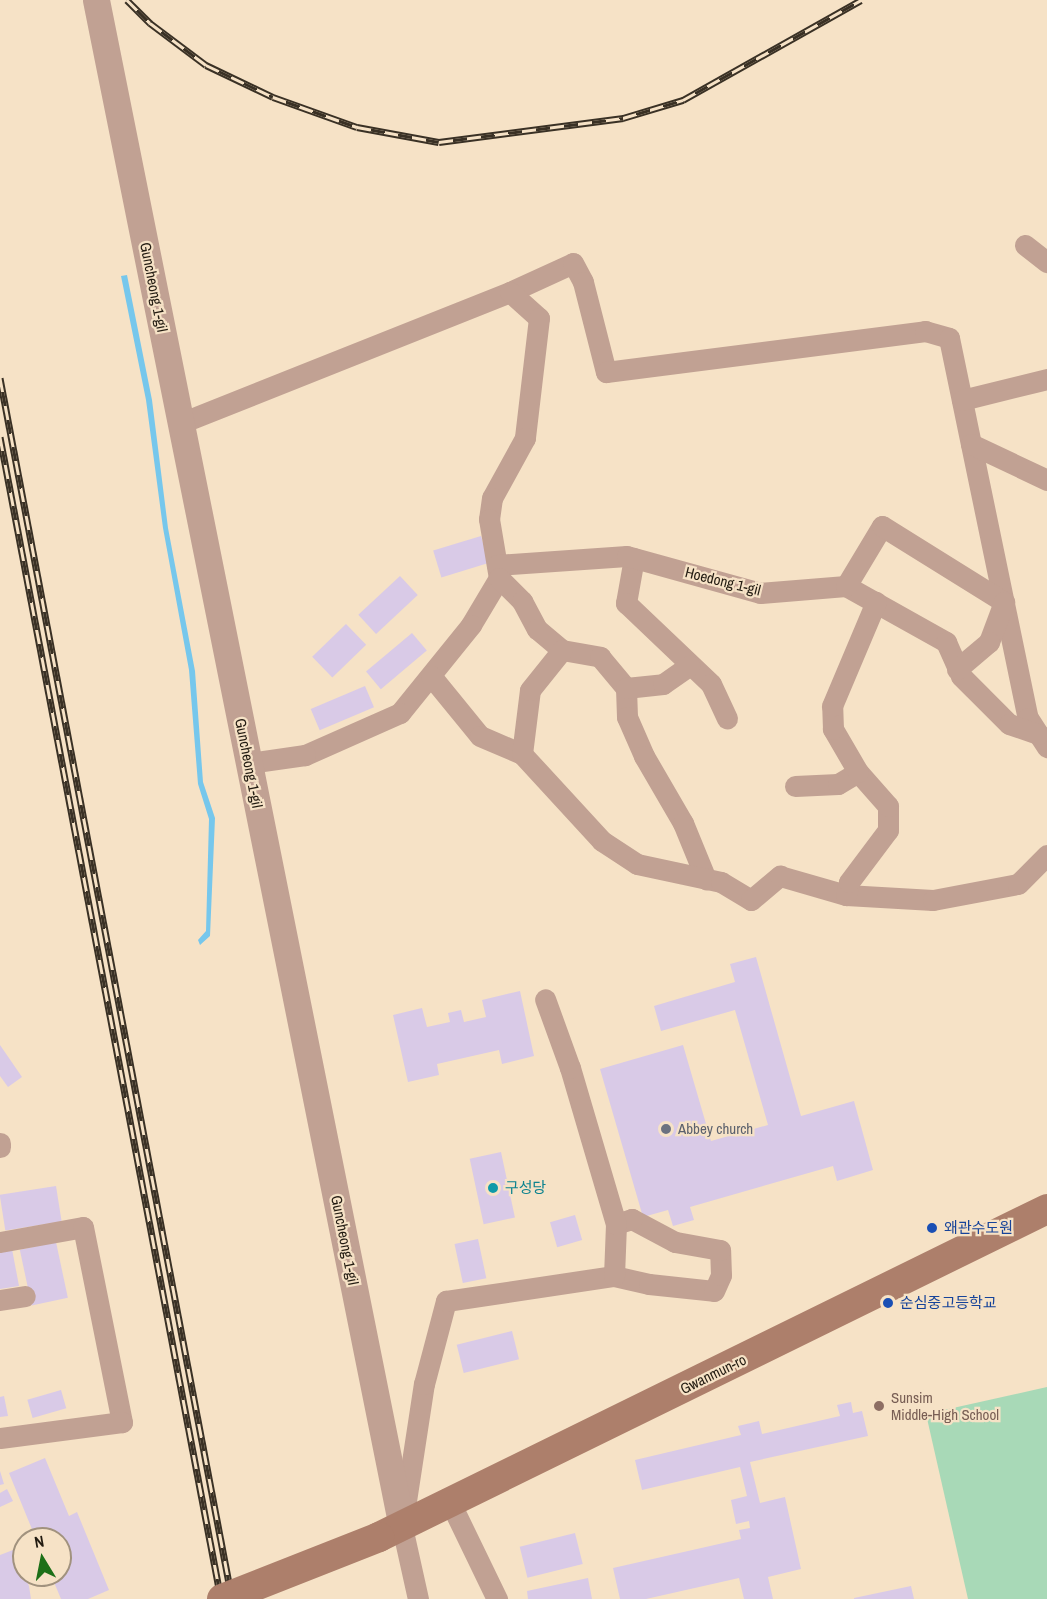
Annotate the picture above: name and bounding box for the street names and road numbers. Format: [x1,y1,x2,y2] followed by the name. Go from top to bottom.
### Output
[136,241,172,333] street label: Guncheong 1-gil
[683,563,763,599] street label: Hoedong 1-gil
[231,717,267,809] street label: Guncheong 1-gil
[327,1194,363,1286] street label: Guncheong 1-gil
[677,1350,749,1398] street label: Gwanmun-ro

